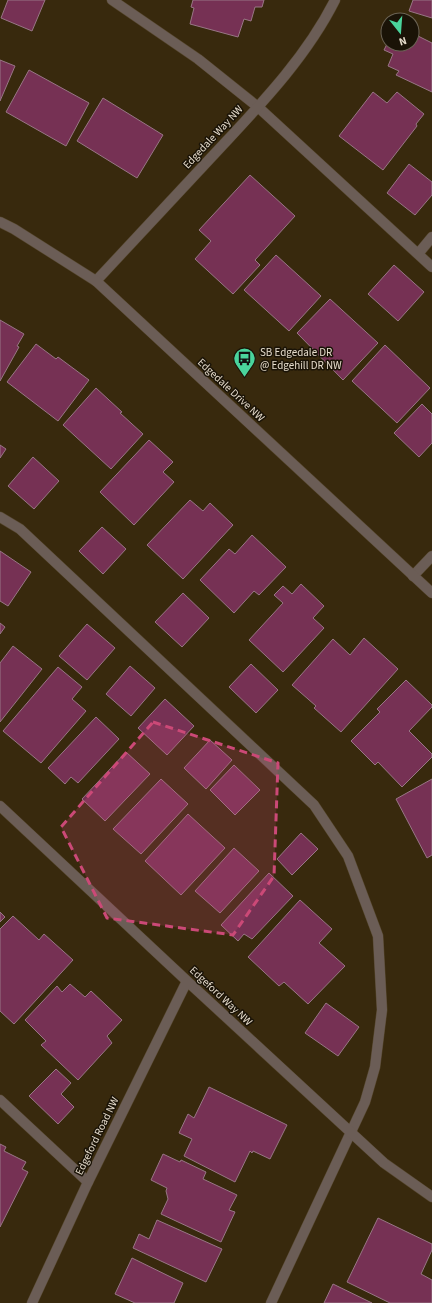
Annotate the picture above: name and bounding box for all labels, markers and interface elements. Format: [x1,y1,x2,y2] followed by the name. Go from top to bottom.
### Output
[380,12,420,52] north arrow
[397,33,408,49] text: N
[180,102,247,172] street label: Edgedale Way NW
[232,345,258,378] bus stop icon: SB Edgedale DR @ Edgehill DR NW
[260,345,342,373] place label: SB Edgedale DR @ Edgehill DR NW
[194,355,268,425] street label: Edgedale Drive NW
[186,963,256,1029] street label: Edgeford Way NW
[72,1094,123,1178] street label: Edgeford Road NW

